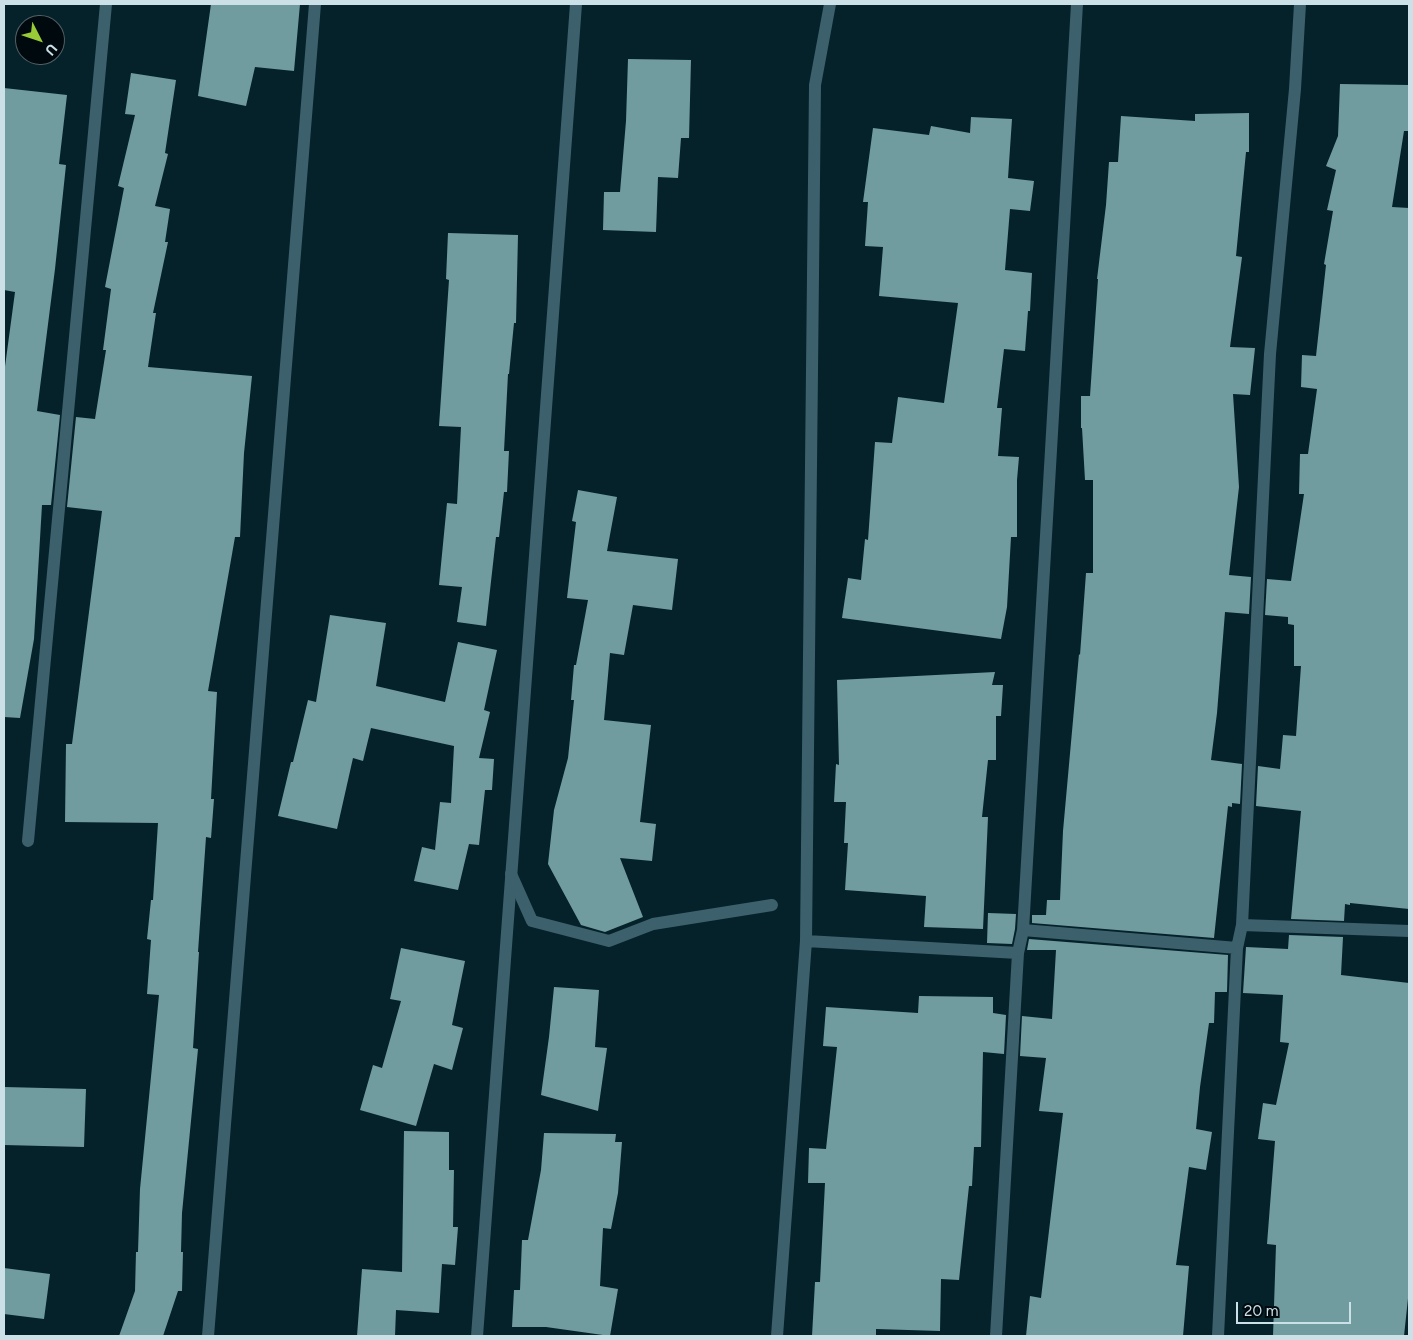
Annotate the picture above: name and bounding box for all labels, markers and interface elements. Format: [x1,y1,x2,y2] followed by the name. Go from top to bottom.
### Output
[15,15,65,65] north arrow
[41,40,61,59] text: U
[1238,1292,1353,1324] scale bar
[1244,1302,1278,1320] text: 20 m

